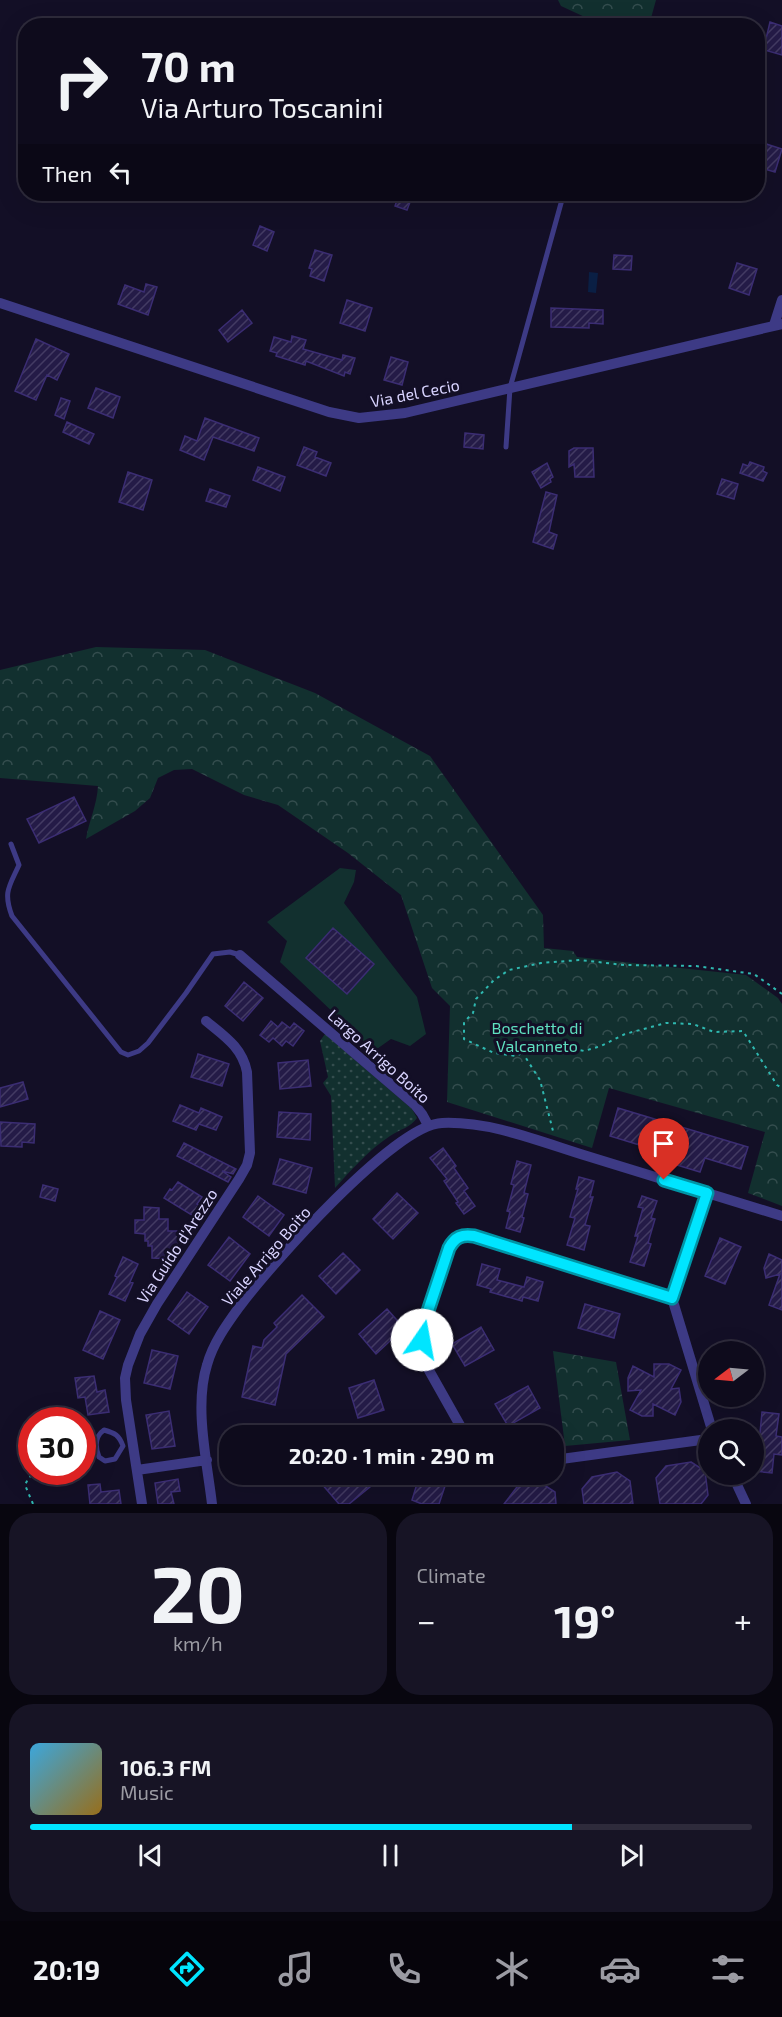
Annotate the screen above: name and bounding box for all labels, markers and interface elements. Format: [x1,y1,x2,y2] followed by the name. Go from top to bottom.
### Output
[141,40,236,90] text: 70 m
[42,42,120,120] icon: right
[141,91,383,123] text: Via Arturo Toscanini
[104,156,137,189] icon: left
[42,160,92,186] text: Then
[369,375,461,410] street label: Via del Cecio
[324,1005,434,1106] street label: Largo Arrigo Boito
[492,1018,582,1055] park label: Boschetto di Valcanneto
[638,1118,689,1180] pin
[647,1127,680,1160] icon: arrive
[132,1185,221,1307] street label: Via Guido d'Arezzo
[217,1202,314,1309] street label: Viale Arrigo Boito
[390,1308,454,1372] position arrow
[698,1341,764,1407] north arrow
[698,1341,764,1485] map controls
[18,1407,96,1485] speed limit sign: 30
[698,1419,764,1485] button: search
[289,1442,494,1468] text: 20:20 · 1 min · 290 m
[150,1545,245,1639] text: 20
[417,1563,486,1587] text: Climate
[554,1593,616,1647] text: 19°
[417,1600,436,1640] text: −
[734,1600,752,1640] text: +
[173,1631,223,1655] text: km/h
[120,1754,211,1780] text: 106.3 FM
[120,1780,174,1804] text: Music
[134,1839,167,1872] icon: previous
[374,1839,407,1872] icon: pause
[615,1839,648,1872] icon: next
[166,1948,208,1990] icon: directions
[275,1948,317,1990] icon: music
[383,1948,425,1990] icon: phone
[491,1948,533,1990] icon: climate
[599,1948,641,1990] icon: car
[707,1948,749,1990] icon: filters
[33,1953,100,1985] text: 20:19

